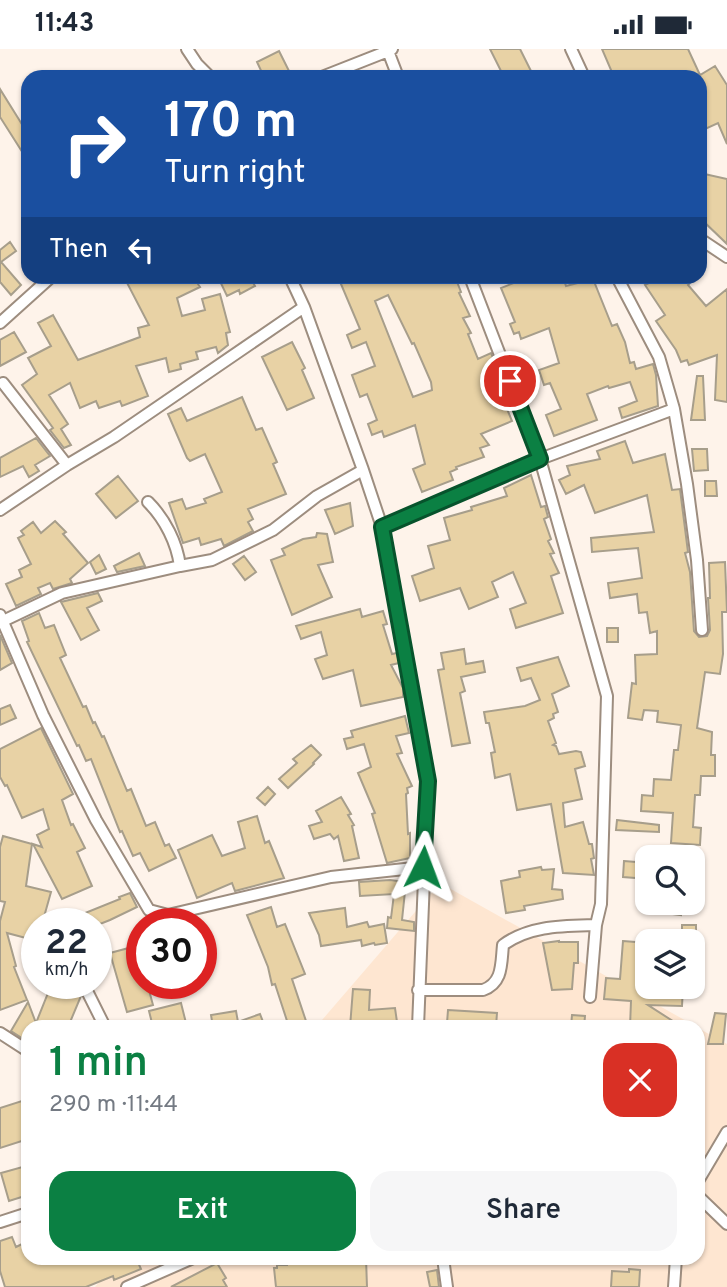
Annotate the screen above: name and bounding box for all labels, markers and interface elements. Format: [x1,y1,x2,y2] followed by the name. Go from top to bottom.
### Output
[35,8,94,41] text: 11:43
[164,93,297,155] text: 170 m
[49,98,140,189] icon: right
[164,154,306,194] text: Turn right
[122,231,160,269] icon: left
[49,234,108,267] text: Then
[480,351,540,411] pin
[491,362,529,400] icon: arrive
[386,830,460,904] position arrow
[635,845,705,999] map controls
[635,845,705,915] button: search
[126,908,217,999] speed limit sign: 30
[45,922,88,966] text: 22
[635,929,705,999] button: layers
[45,959,88,982] text: km/h
[49,1038,148,1091] text: 1 min
[603,1043,677,1117] button: close
[49,1091,178,1120] text: 290 m · 11:44
[49,1171,356,1251] button: Exit
[370,1171,677,1251] button: Share

